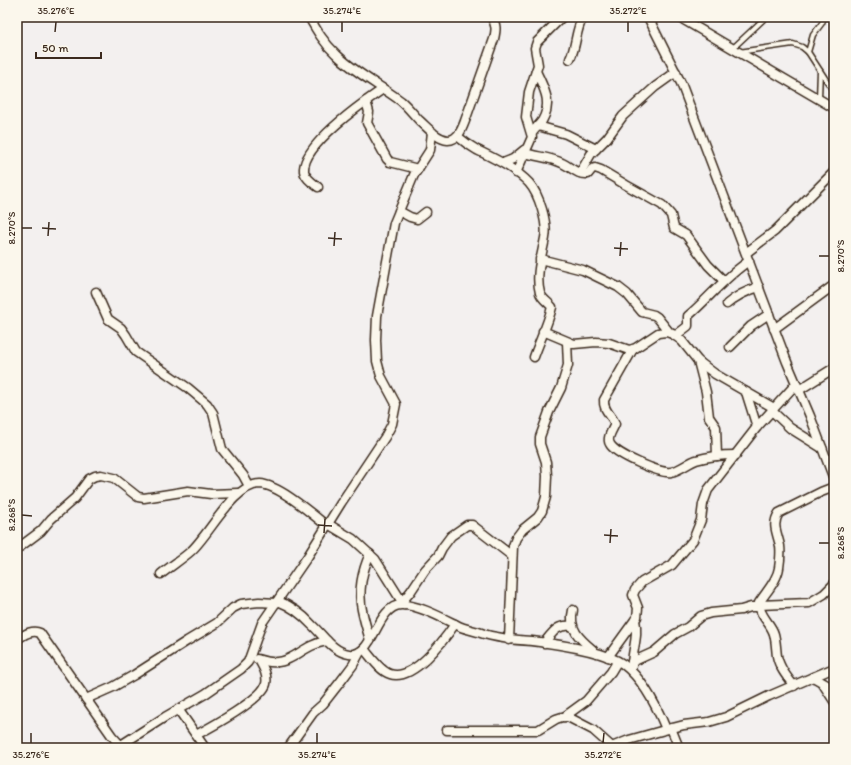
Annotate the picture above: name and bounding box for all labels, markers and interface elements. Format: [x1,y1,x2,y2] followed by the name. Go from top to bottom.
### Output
[37,4,75,17] text: 35.276°E
[323,4,361,17] text: 35.274°E
[609,4,647,17] text: 35.272°E
[36,34,101,60] scale bar
[42,41,68,55] text: 50 m
[5,211,18,244] text: 8.270°S
[834,239,847,272] text: 8.270°S
[5,498,18,531] text: 8.268°S
[834,526,847,559] text: 8.268°S
[12,748,50,761] text: 35.276°E
[298,748,336,761] text: 35.274°E
[584,748,622,761] text: 35.272°E

